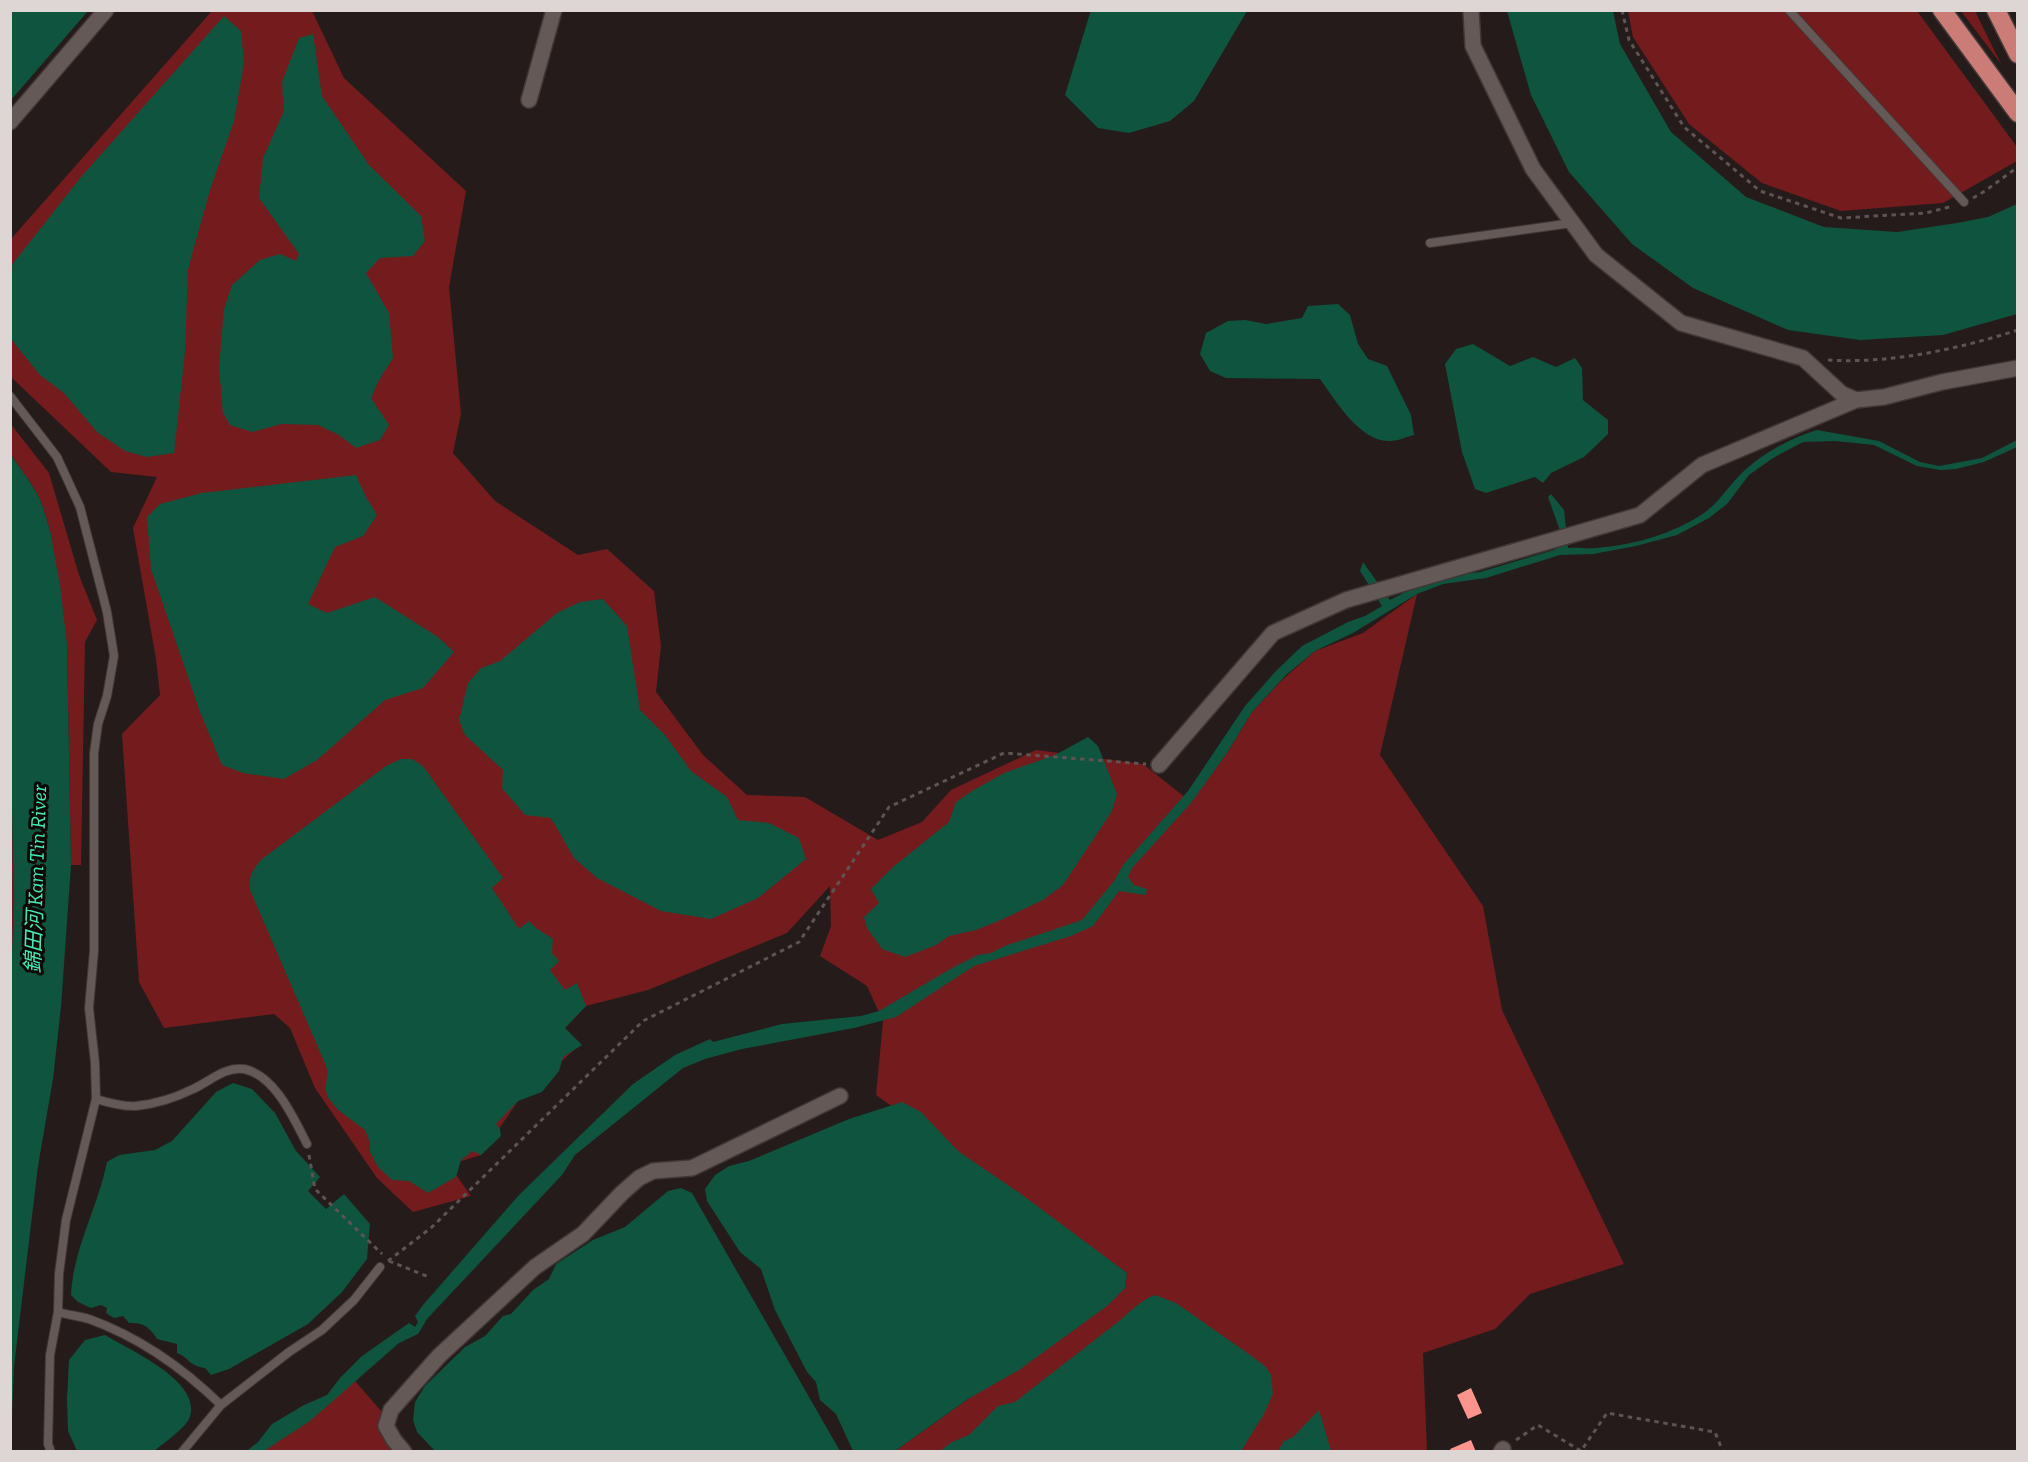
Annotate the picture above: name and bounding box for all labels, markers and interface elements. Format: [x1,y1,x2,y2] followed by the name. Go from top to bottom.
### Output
[20,783,51,974] water label: 錦田河 Kam Tin River

